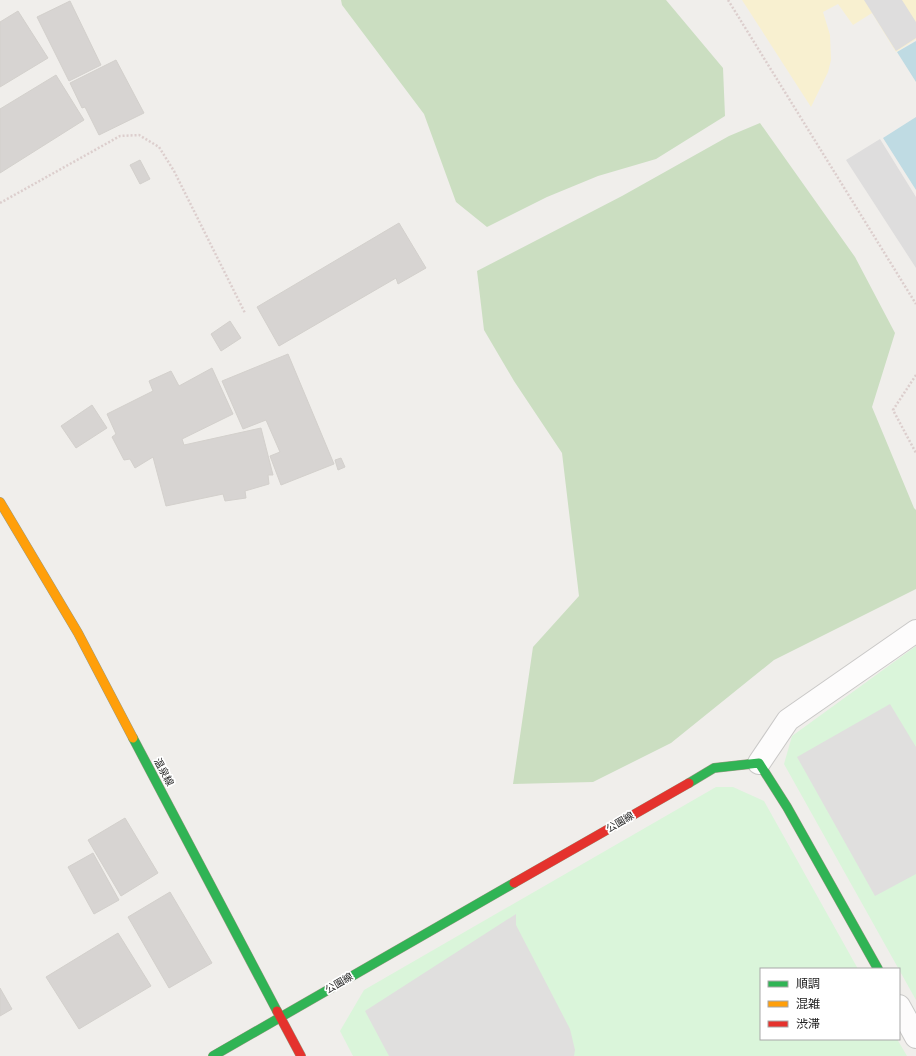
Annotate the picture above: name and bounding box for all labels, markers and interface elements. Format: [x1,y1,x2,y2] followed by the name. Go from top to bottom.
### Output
[152,756,176,788] street label: 温泉線
[604,810,636,834] street label: 公園線
[760,968,900,1040] legend
[323,971,355,995] street label: 公園線
[796,977,820,991] text: 順調
[796,997,820,1011] text: 混雑
[796,1017,820,1031] text: 渋滞

